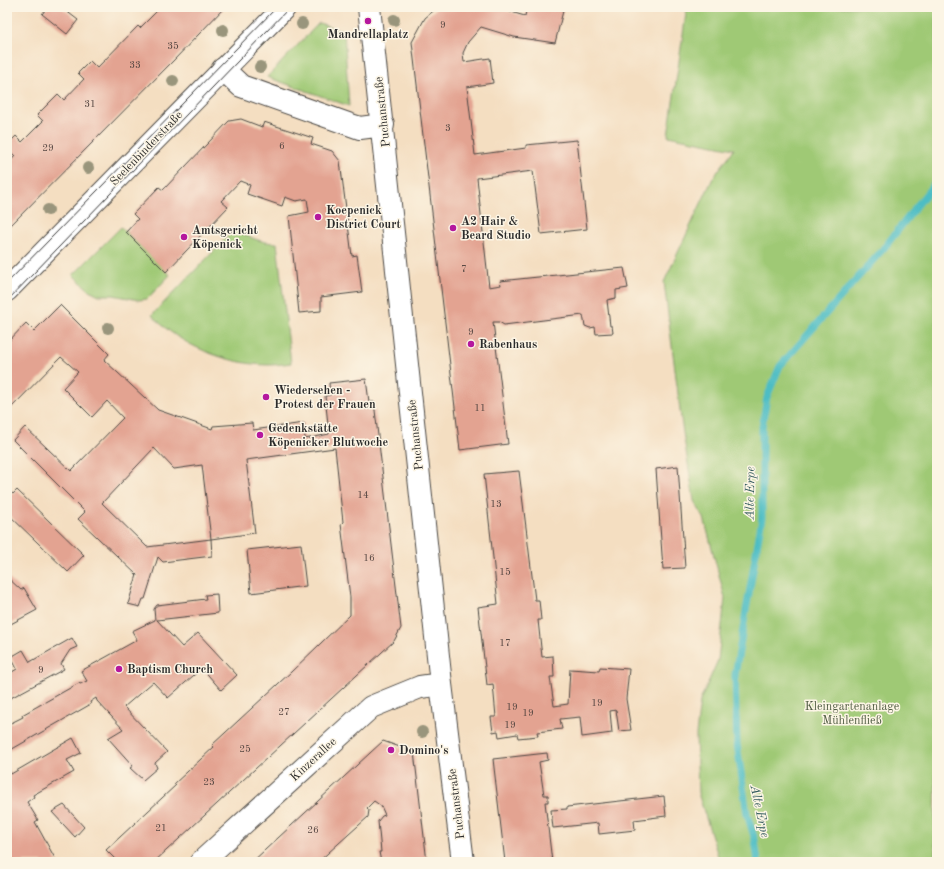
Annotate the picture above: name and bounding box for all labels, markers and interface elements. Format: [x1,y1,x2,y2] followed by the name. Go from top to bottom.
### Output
[363,16,373,26] marker: Mandrellaplatz
[440,20,446,30] house number: 9
[328,29,408,41] place label: Mandrellaplatz
[167,41,179,51] house number: 35
[129,60,141,70] house number: 33
[373,76,393,148] street label: Puchanstraße
[84,99,96,109] house number: 31
[108,109,186,188] street label: Seelenbinderstraße
[445,123,451,133] house number: 3
[279,141,285,151] house number: 6
[42,143,54,153] house number: 29
[326,205,401,231] place label: Koepenick District Court
[313,212,323,222] marker: Koepenick District Court
[461,216,531,242] place label: A2 Hair & Beard Studio
[448,223,458,233] marker: A2 Hair & Beard Studio
[192,225,259,251] place label: Amtsgericht Köpenick
[179,232,189,242] marker: Amtsgericht Köpenick
[461,264,467,274] house number: 7
[468,327,474,337] house number: 9
[466,339,476,349] marker: Rabenhaus
[479,339,537,351] place label: Rabenhaus
[274,385,376,411] place label: Wiedersehen - Protest der Frauen
[261,392,271,402] marker: Wiedersehen - Protest der Frauen
[406,399,426,471] street label: Puchanstraße
[474,403,486,413] house number: 11
[268,423,388,449] place label: Gedenkstätte Köpenicker Blutwoche
[255,430,265,440] marker: Gedenkstätte Köpenicker Blutwoche
[744,466,757,521] water label: Alte Erpe
[357,490,369,500] house number: 14
[490,499,502,509] house number: 13
[363,553,375,563] house number: 16
[499,567,511,577] house number: 15
[499,638,511,648] house number: 17
[114,664,124,674] marker: Baptism Church
[127,664,213,676] place label: Baptism Church
[38,665,44,675] house number: 9
[591,698,603,708] house number: 19
[805,701,900,727] park label: Kleingartenanlage Mühlenfließ
[506,702,518,712] house number: 19
[278,707,290,717] house number: 27
[522,708,534,718] house number: 19
[504,720,516,730] house number: 19
[288,735,339,784] street label: Kinzerallee
[239,744,251,754] house number: 25
[386,745,396,755] marker: Domino's
[399,745,448,757] place label: Domino's
[447,768,467,840] street label: Puchanstraße
[203,777,215,787] house number: 23
[747,783,771,839] water label: Alte Erpe
[155,823,167,833] house number: 21
[307,825,319,835] house number: 26

